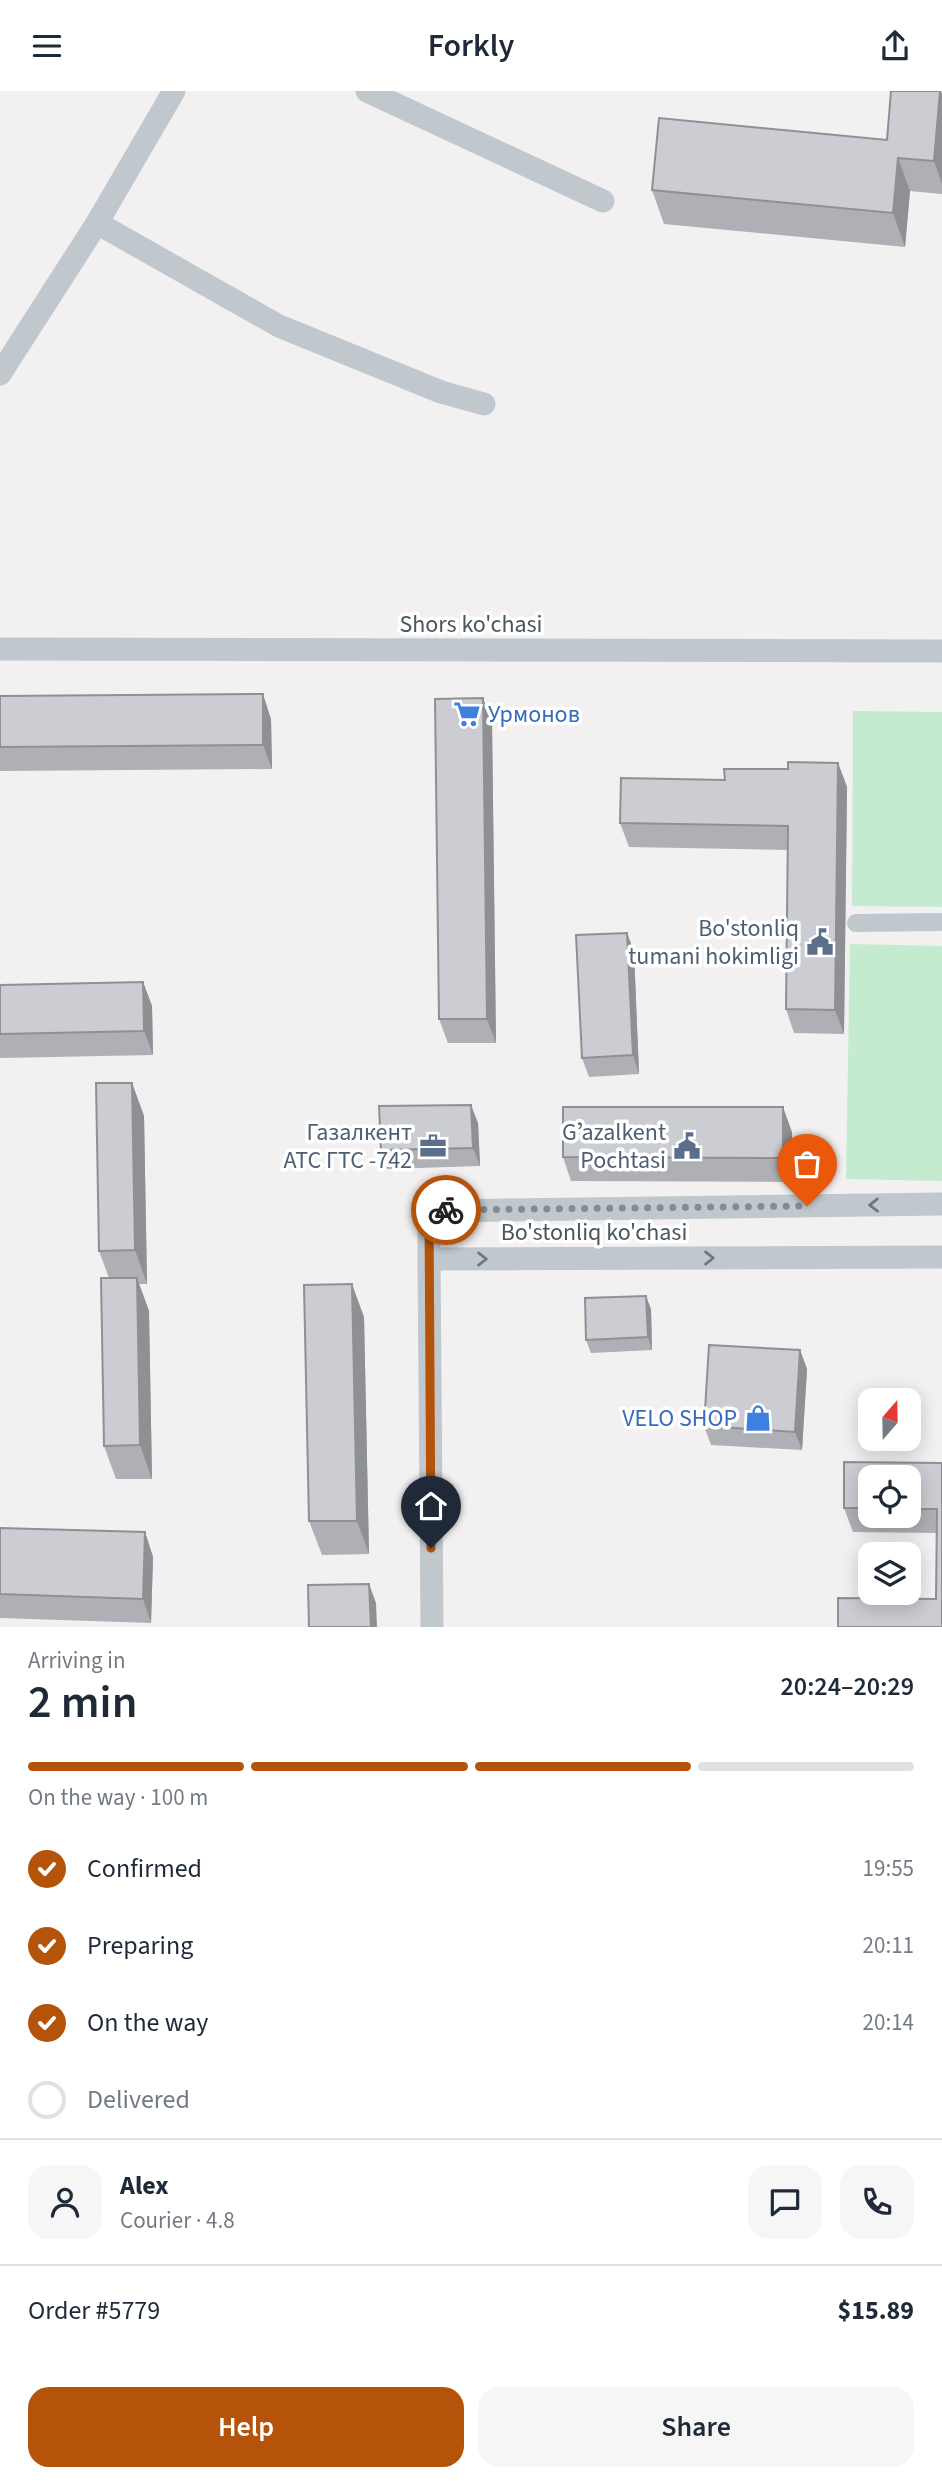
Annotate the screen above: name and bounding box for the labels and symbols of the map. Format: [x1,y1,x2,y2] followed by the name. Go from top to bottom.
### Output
[399,607,543,642] street label: Shors ko'chasi
[488,697,580,732] place label: Урмонов
[452,699,482,729] supermarket icon: Урмонов
[628,911,799,974] place label: Bo'stonliq tumani hokimligi
[805,927,835,957] public building icon: Bo'stonliq tumani hokimligi
[283,1115,412,1178] place label: Газалкент АТС ГТС -742
[562,1115,666,1178] place label: Gʼazalkent Pochtasi
[418,1131,448,1161] office icon: Газалкент АТС ГТС -742
[672,1131,702,1161] public building icon: Gʼazalkent Pochtasi
[777,1134,837,1206] pin
[411,1175,481,1245] courier
[868,1197,879,1213] one-way arrow
[501,1215,687,1250] street label: Bo'stonliq ko'chasi
[704,1250,715,1266] one-way arrow
[477,1251,487,1267] one-way arrow
[858,1388,920,1451] north arrow
[622,1401,737,1436] place label: VELO SHOP
[743,1403,773,1433] shop icon: VELO SHOP
[401,1476,461,1548] pin

